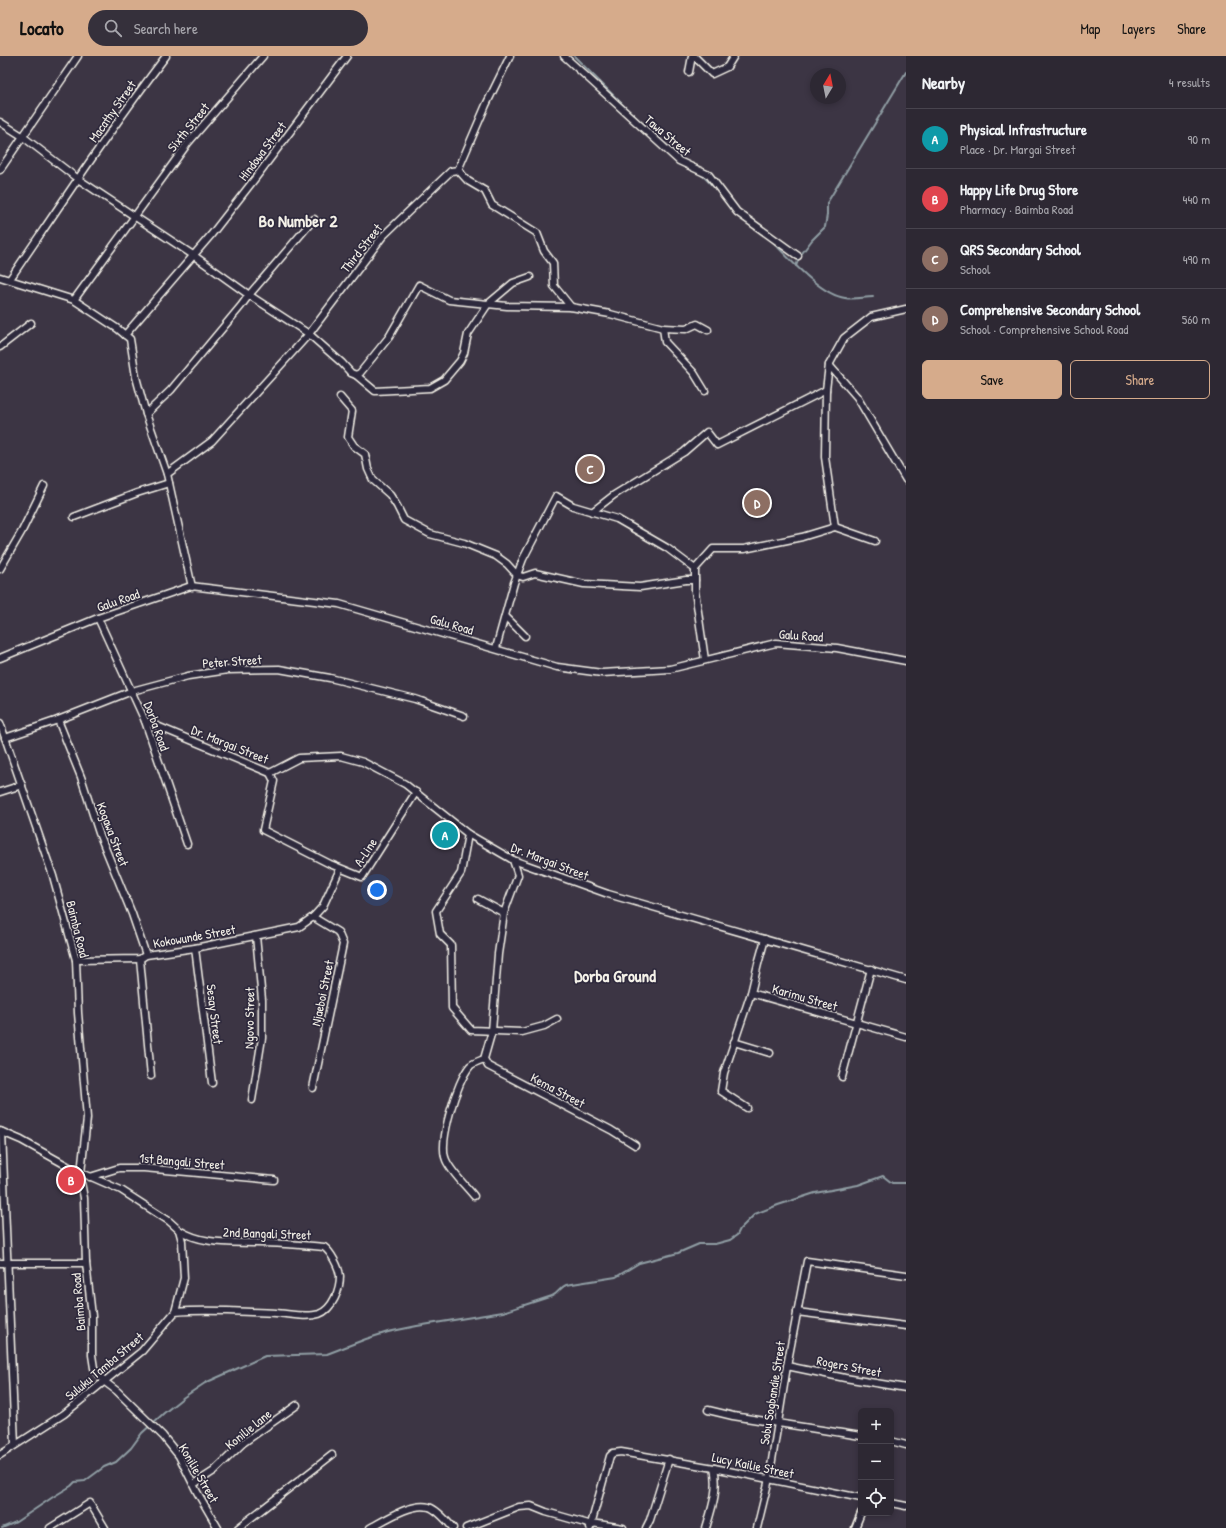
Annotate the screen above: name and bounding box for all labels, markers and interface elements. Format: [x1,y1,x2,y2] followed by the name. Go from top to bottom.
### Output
[88,10,368,46] search box
[20,15,64,41] text: Locato
[102,17,124,39] icon: search
[134,18,198,39] text: Search here
[1080,19,1100,38] text: Map
[1122,19,1155,38] text: Layers
[1177,19,1206,38] text: Share
[810,68,846,104] north arrow
[922,71,965,94] text: Nearby
[1169,73,1210,91] text: 4 results
[84,76,140,146] street label: Macathy Street
[163,98,214,155] street label: Sixth Street
[641,110,695,160] street label: Tawa Street
[234,117,290,184] street label: Hindowa Street
[960,119,1087,140] text: Physical Infrastructure
[932,130,938,148] text: A
[1188,130,1210,148] text: 90 m
[960,140,1075,158] text: Place · Dr. Margai Street
[960,179,1078,200] text: Happy Life Drug Store
[932,190,938,208] text: B
[1183,190,1210,208] text: 440 m
[960,200,1073,218] text: Pharmacy · Baimba Road
[259,209,339,232] district label: Bo Number 2
[336,219,386,276] street label: Third Street
[960,239,1081,260] text: QRS Secondary School
[931,250,939,268] text: C
[1183,250,1210,268] text: 490 m
[960,260,990,278] text: School
[960,299,1140,320] text: Comprehensive Secondary School
[932,310,938,328] text: D
[1182,310,1210,328] text: 560 m
[960,320,1128,338] text: School · Comprehensive School Road
[922,360,1062,399] button: Save
[1070,360,1210,399] button: Share
[577,454,603,484] pin: C
[744,488,770,518] pin: D
[94,584,142,616] street label: Galu Road
[428,609,476,639] street label: Galu Road
[778,624,824,646] street label: Galu Road
[202,650,263,672] street label: Peter Street
[140,699,174,753] street label: Dorba Road
[189,720,272,768] street label: Dr. Margai Street
[93,799,134,869] street label: Kogawa Street
[432,820,458,850] pin: A
[349,834,381,870] street label: A-Line
[509,838,592,884] street label: Dr. Margai Street
[367,880,387,900] your location
[62,899,94,959] street label: Baimba Road
[151,920,237,952] street label: Kokowunde Street
[306,958,338,1028] street label: Njaeboi Street
[574,964,656,987] district label: Dorba Ground
[770,979,840,1015] street label: Karimu Street
[202,983,228,1045] street label: Sesay Street
[239,987,259,1049] street label: Ngovo Street
[528,1068,589,1112] street label: Kema Street
[139,1148,226,1174] street label: 1st Bangali Street
[58,1165,84,1195] pin: B
[223,1222,312,1244] street label: 2nd Bangali Street
[66,1272,90,1332] street label: Baimba Road
[61,1328,147,1404] street label: Suluku Tamba Street
[755,1339,789,1446] street label: Sobu Sogbandie Street
[815,1351,883,1381] street label: Rogers Street
[221,1405,275,1453] street label: Konilie lane
[858,1408,894,1516] map controls
[858,1408,894,1444] button: +
[175,1440,223,1506] street label: Konilie Street
[858,1444,894,1480] button: −
[710,1448,796,1483] street label: Lucy Kailie Street
[858,1480,894,1516] button: locate

